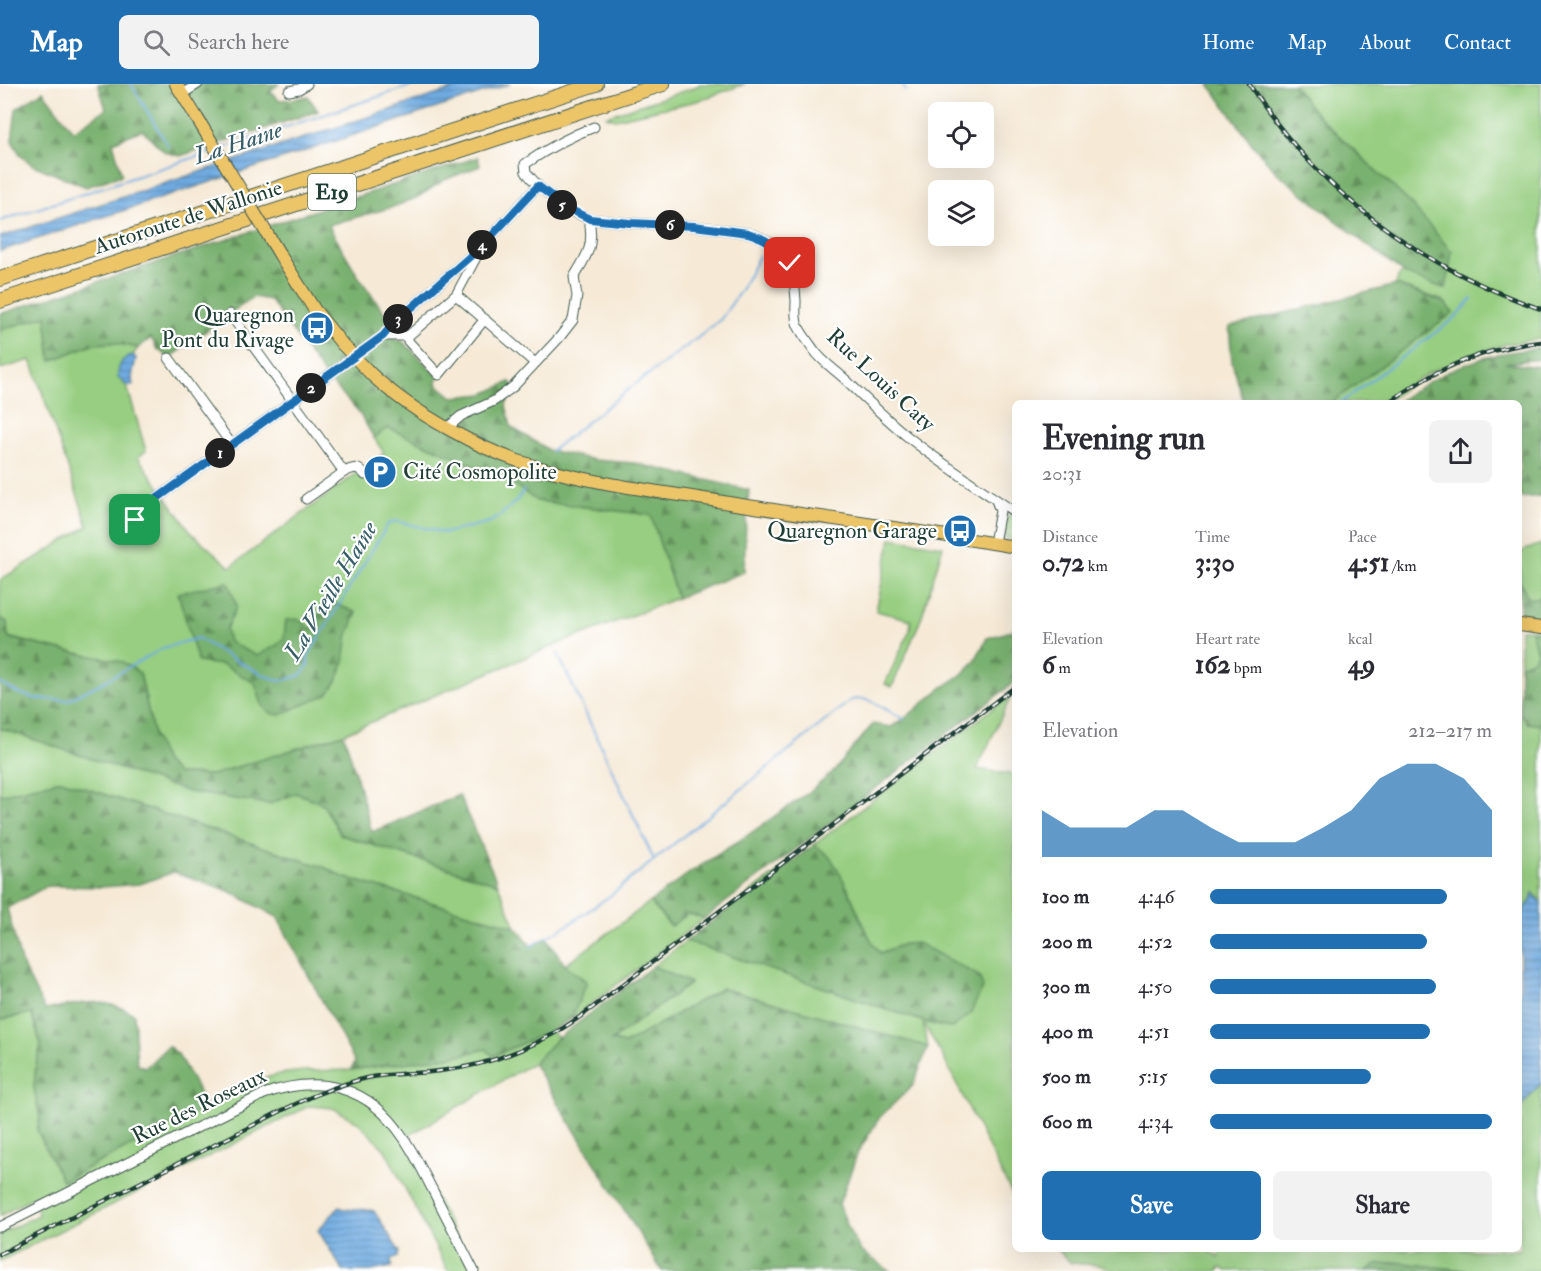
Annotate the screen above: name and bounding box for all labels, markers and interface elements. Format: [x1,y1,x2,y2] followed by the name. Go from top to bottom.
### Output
[119,15,539,69] search box
[30,25,83,60] text: Map
[140,26,173,59] icon: search
[188,28,289,56] text: Search here
[1202,29,1254,56] text: Home
[1287,29,1327,56] text: Map
[1360,29,1411,56] text: About
[1444,29,1511,56] text: Contact
[928,102,994,246] map controls
[928,102,994,168] button: locate
[189,114,287,172] water label: La Haine
[89,173,286,261] street label: Autoroute de Wallonie
[308,174,356,210] road number: E19
[928,180,994,246] button: layers
[547,190,577,220] pin: 5
[558,195,566,215] text: 5
[655,210,685,240] pin: 6
[666,215,674,235] text: 6
[467,230,497,260] pin: 4
[478,235,486,255] text: 4
[764,237,815,288] pin
[773,246,806,279] icon: check
[161,301,294,354] place label: Quaregnon Pont du Rivage
[383,304,413,334] pin: 3
[395,309,401,329] text: 3
[299,310,335,346] bus stop icon: Quaregnon Pont du Rivage
[821,322,941,438] street label: Rue Louis Caty
[296,373,326,403] pin: 2
[307,378,315,398] text: 2
[1042,418,1205,459] text: Evening run
[1429,420,1492,483] button: share
[205,438,235,468] pin: 1
[217,443,223,463] text: 1
[362,454,398,490] parking icon: Cité Cosmopolite
[403,458,557,487] place label: Cité Cosmopolite
[1042,461,1082,486] text: 20:31
[109,494,160,545] pin
[118,503,151,536] icon: arrive
[942,513,978,549] bus stop icon: Quaregnon Garage
[277,515,385,667] water label: La Vieille Haine
[767,517,937,545] place label: Quaregnon Garage
[1042,527,1098,547] text: Distance
[1195,527,1230,547] text: Time
[1348,527,1377,547] text: Pace
[1042,547,1084,579] text: 0.72
[1195,547,1235,579] text: 3:30
[1348,547,1389,579] text: 4:51
[1084,556,1108,576] text: km
[1389,556,1417,576] text: /km
[1042,629,1103,649] text: Elevation
[1195,629,1260,649] text: Heart rate
[1348,629,1373,649] text: kcal
[1042,649,1055,681] text: 6
[1195,649,1230,681] text: 162
[1348,649,1375,681] text: 49
[1055,658,1071,678] text: m
[1230,658,1262,678] text: bpm
[1042,718,1118,743] text: Elevation
[1408,718,1492,743] text: 212–217 m
[1042,884,1089,909] text: 100 m
[1138,884,1175,909] text: 4:46
[1042,929,1092,954] text: 200 m
[1138,929,1173,954] text: 4:52
[1042,974,1090,999] text: 300 m
[1138,974,1173,999] text: 4:50
[1042,1019,1093,1044] text: 400 m
[1138,1019,1170,1044] text: 4:51
[127,1061,271,1151] street label: Rue des Roseaux
[1042,1064,1091,1089] text: 500 m
[1138,1064,1168,1089] text: 5:15
[1042,1109,1092,1134] text: 600 m
[1138,1109,1172,1134] text: 4:34
[1042,1171,1261,1240] button: Save
[1273,1171,1492,1240] button: Share

